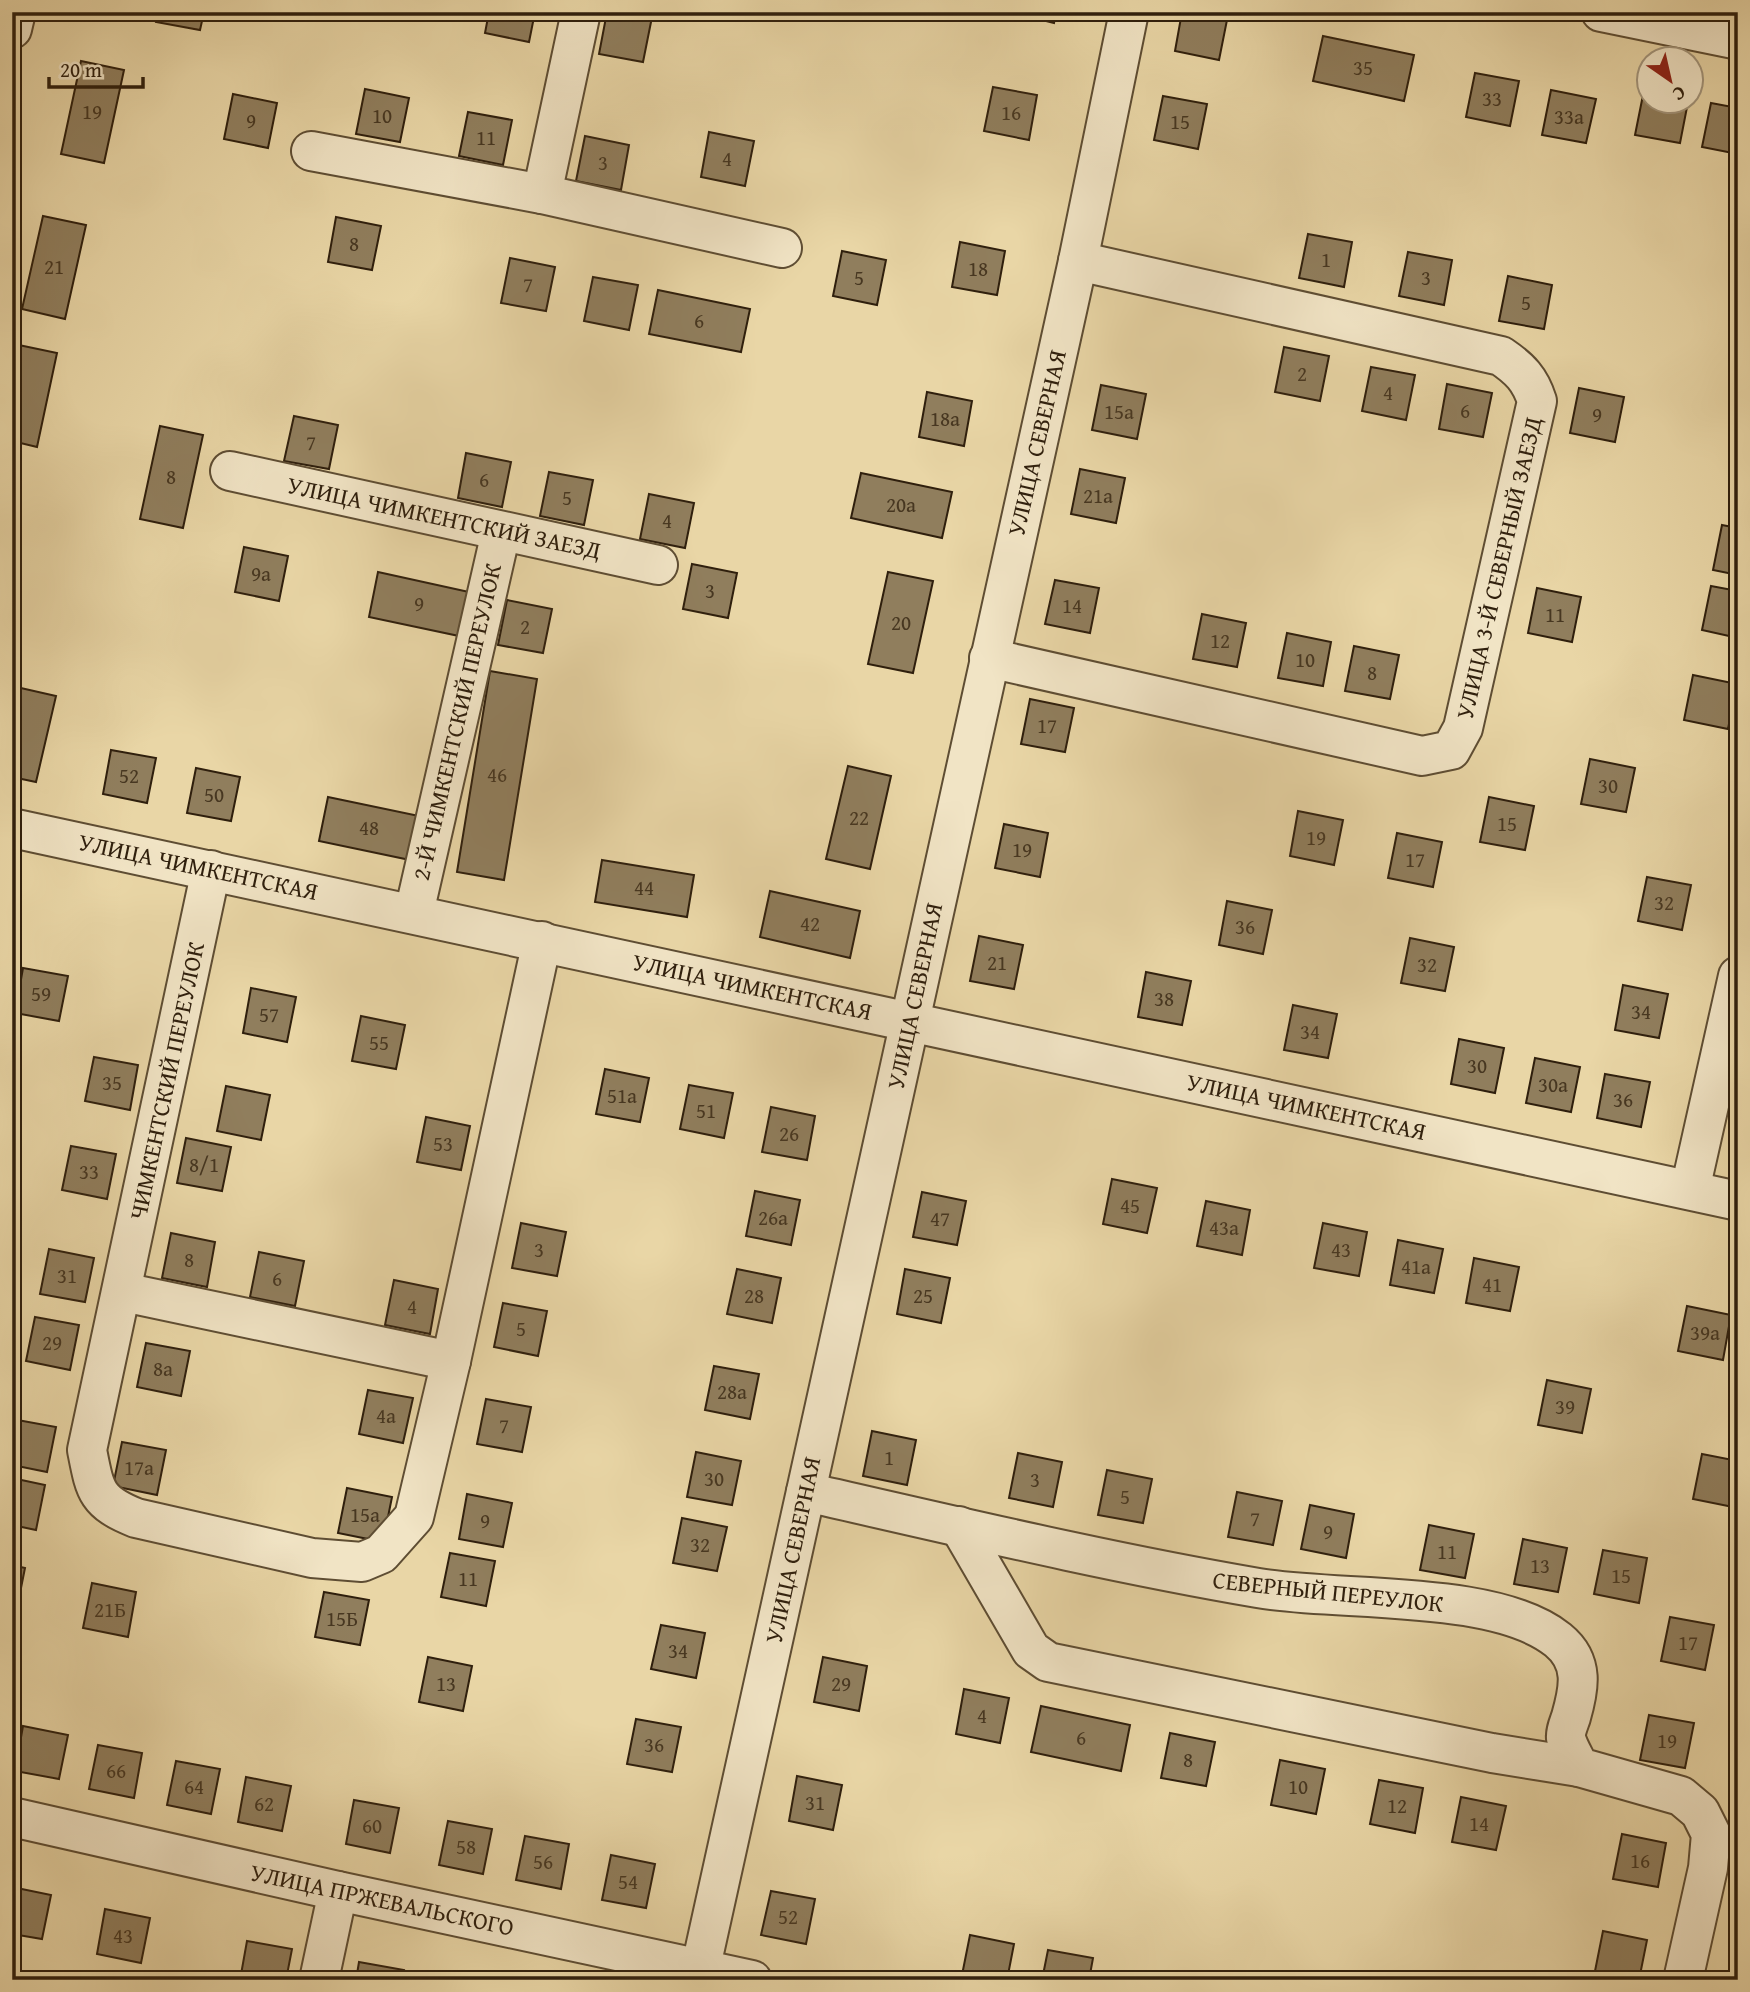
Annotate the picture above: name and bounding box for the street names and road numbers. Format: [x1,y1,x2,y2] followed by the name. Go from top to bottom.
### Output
[998,346,1075,539] street label: УЛИЦА СЕВЕРНАЯ
[1447,413,1550,722] street label: УЛИЦА 3-Й СЕВЕРНЫЙ ЗАЕЗД
[284,467,604,568] street label: УЛИЦА ЧИМКЕНТСКИЙ ЗАЕЗД
[403,560,510,884] street label: 2-Й ЧИМКЕНТСКИЙ ПЕРЕУЛОК
[75,824,321,909] street label: УЛИЦА ЧИМКЕНТСКАЯ
[878,899,951,1092] street label: УЛИЦА СЕВЕРНАЯ
[120,939,213,1223] street label: ЧИМКЕНТСКИЙ ПЕРЕУЛОК
[629,944,875,1029] street label: УЛИЦА ЧИМКЕНТСКАЯ
[1183,1064,1429,1149] street label: УЛИЦА ЧИМКЕНТСКАЯ
[756,1453,829,1646] street label: УЛИЦА СЕВЕРНАЯ
[1211,1562,1445,1621] street label: СЕВЕРНЫЙ ПЕРЕУЛОК
[247,1854,517,1945] street label: УЛИЦА ПРЖЕВАЛЬСКОГО

